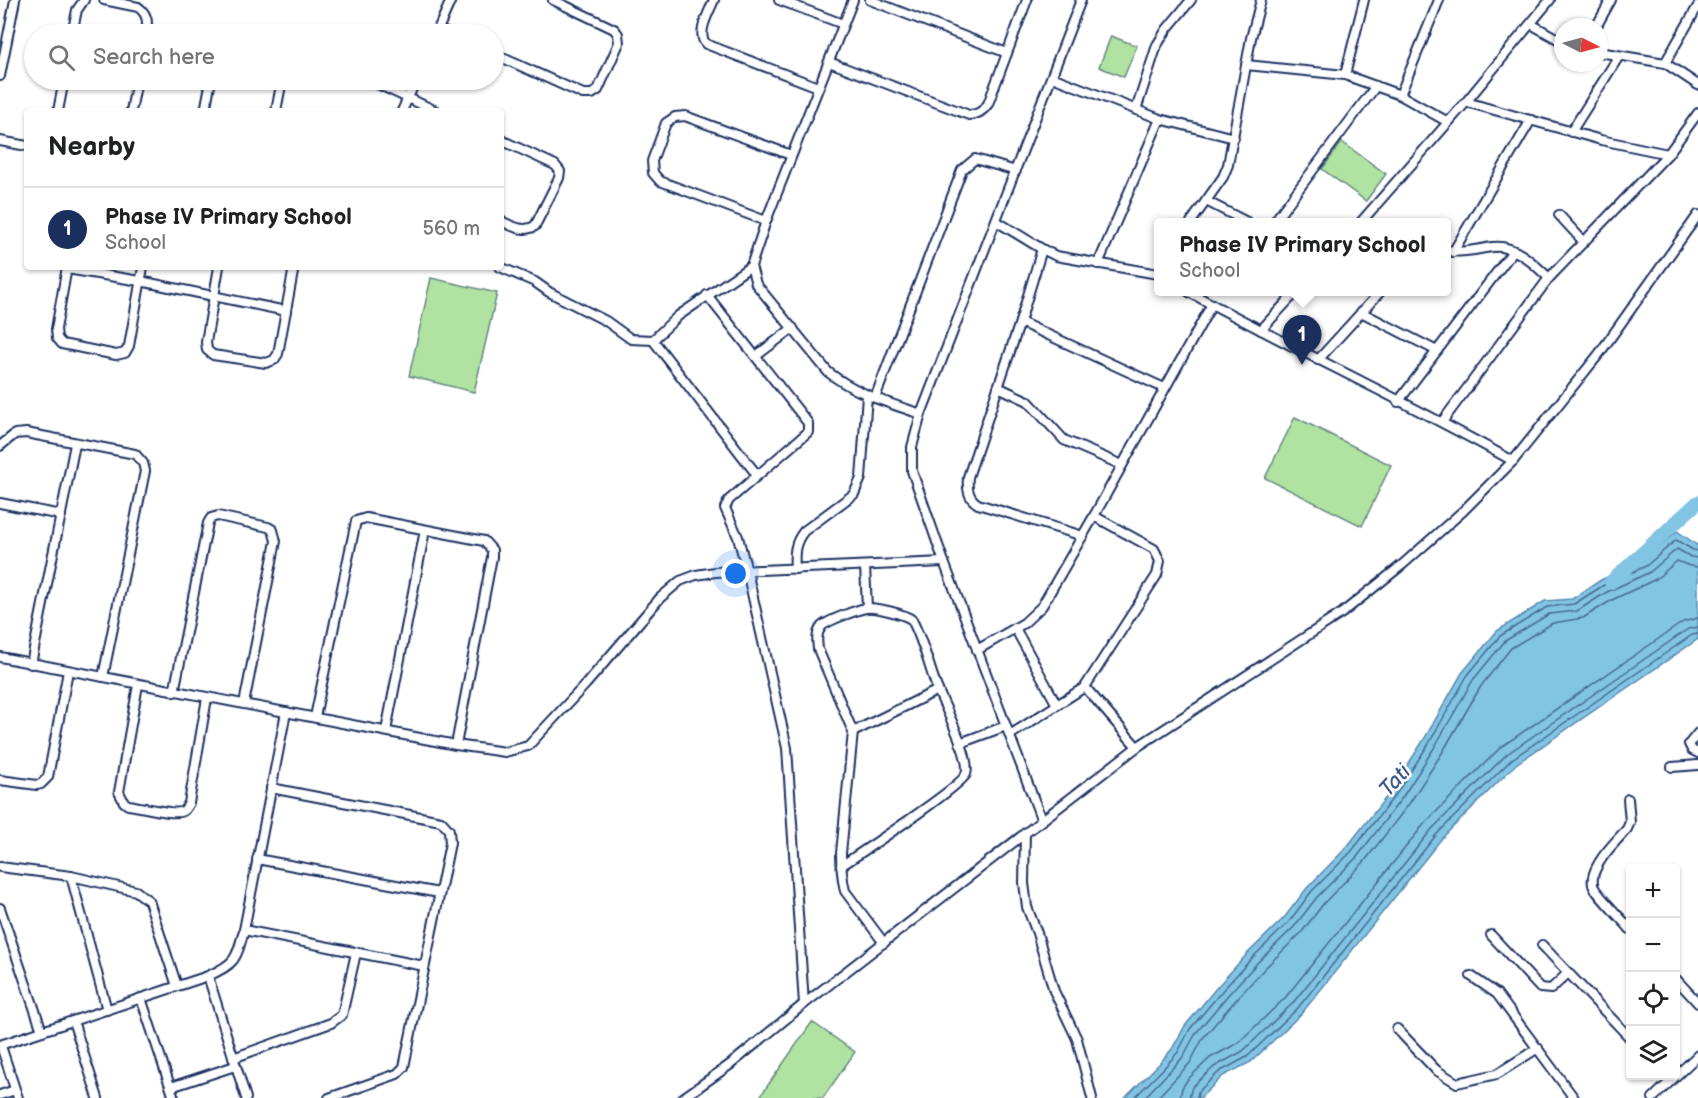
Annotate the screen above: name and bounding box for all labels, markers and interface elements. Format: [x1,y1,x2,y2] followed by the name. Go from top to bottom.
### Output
[1554,18,1608,72] north arrow
[24,24,504,90] search box
[45,41,78,74] icon: search
[93,44,215,71] text: Search here
[48,132,135,163] text: Nearby
[105,204,352,231] text: Phase IV Primary School
[63,217,72,241] text: 1
[423,217,480,241] text: 560 m
[1154,218,1451,296] popup
[105,231,166,255] text: School
[1179,232,1426,259] text: Phase IV Primary School
[1179,259,1240,283] text: School
[1282,316,1322,365] pin: 1
[721,559,750,588] your location
[1374,758,1417,803] water label: Tati
[1626,864,1680,1080] map controls
[1626,864,1680,918] button: +
[1626,918,1680,972] button: −
[1626,972,1680,1026] button: locate
[1626,1026,1680,1080] button: layers

